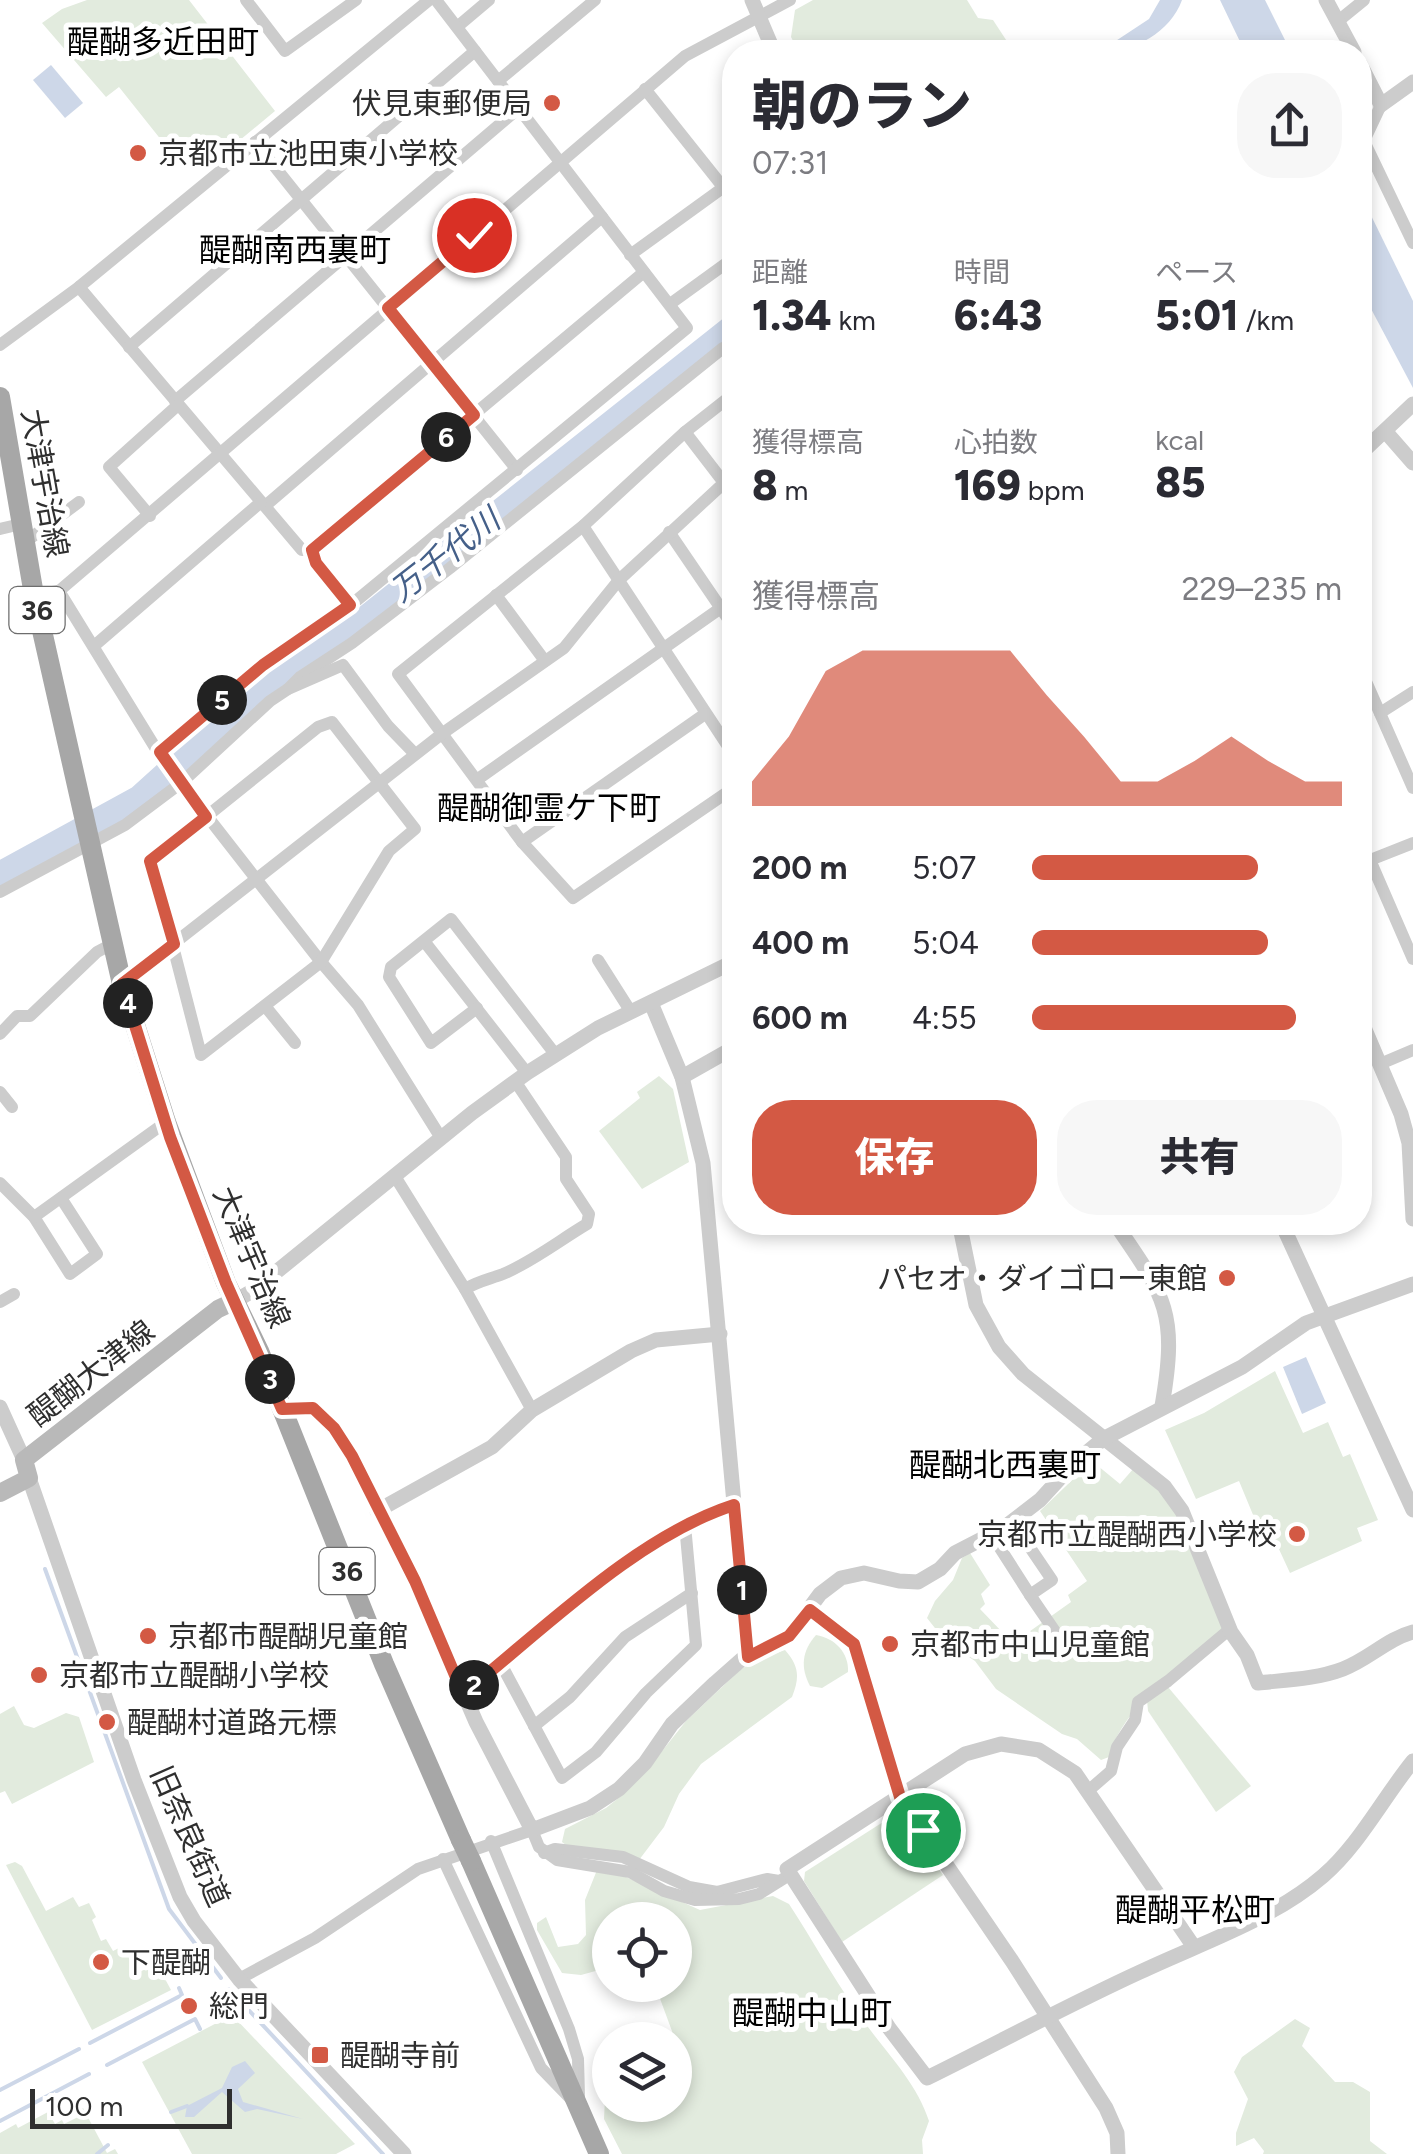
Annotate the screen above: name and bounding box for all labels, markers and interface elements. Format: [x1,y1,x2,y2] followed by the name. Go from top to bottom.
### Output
[67,23,259,61] district label: 醍醐多近田町
[752,73,972,139] text: 朝のラン
[1237,73,1342,178] button: share
[352,85,532,122] place label: 伏見東郵便局
[541,92,563,114] marker: 伏見東郵便局
[158,135,458,172] place label: 京都市立池田東小学校
[127,142,149,164] marker: 京都市立池田東小学校
[752,144,828,182] text: 07:31
[432,193,517,278] pin
[447,208,502,263] icon: check
[199,231,391,269] district label: 醍醐南西裏町
[752,255,808,289] text: 距離
[954,255,1010,289] text: 時間
[1155,255,1238,289] text: ペース
[752,290,832,341] text: 1.34
[954,290,1042,341] text: 6:43
[1155,290,1239,341] text: 5:01
[832,303,876,337] text: km
[1239,303,1294,337] text: /km
[14,406,76,560] street label: 大津宇治線
[421,412,471,462] pin: 6
[438,420,454,454] text: 6
[1155,423,1204,457] text: kcal
[752,425,864,459] text: 獲得標高
[954,425,1038,459] text: 心拍数
[1155,457,1206,508] text: 85
[752,460,778,511] text: 8
[954,460,1021,511] text: 169
[778,473,808,507] text: m
[1021,473,1084,507] text: bpm
[383,499,509,609] water label: 万千代川
[1182,570,1342,608] text: 229–235 m
[752,577,880,615] text: 獲得標高
[10,587,64,633] road number: 36
[197,675,247,725] pin: 5
[214,683,230,717] text: 5
[437,789,661,827] district label: 醍醐御霊ケ下町
[752,849,848,887] text: 200 m
[912,849,976,887] text: 5:07
[752,924,849,962] text: 400 m
[912,924,979,962] text: 5:04
[103,978,153,1028] pin: 4
[119,986,137,1020] text: 4
[752,999,848,1037] text: 600 m
[912,999,977,1037] text: 4:55
[752,1100,1037,1215] button: 保存
[1057,1100,1342,1215] button: 共有
[206,1181,298,1333] street label: 大津宇治線
[877,1260,1207,1297] place label: パセオ・ダイゴロー東館
[1216,1267,1238,1289] marker: パセオ・ダイゴロー東館
[21,1312,161,1434] street label: 醍醐大津線
[245,1354,295,1404] pin: 3
[262,1362,278,1396] text: 3
[909,1446,1101,1484] district label: 醍醐北西裏町
[977,1516,1277,1553] place label: 京都市立醍醐西小学校
[1286,1523,1308,1545] marker: 京都市立醍醐西小学校
[320,1548,374,1594] road number: 36
[717,1565,767,1615] pin: 1
[736,1573,748,1607] text: 1
[168,1618,408,1655] place label: 京都市醍醐児童館
[137,1625,159,1647] marker: 京都市醍醐児童館
[910,1626,1150,1663] place label: 京都市中山児童館
[879,1633,901,1655] marker: 京都市中山児童館
[59,1657,329,1694] place label: 京都市立醍醐小学校
[449,1660,499,1710] pin: 2
[28,1664,50,1686] marker: 京都市立醍醐小学校
[466,1668,482,1702] text: 2
[127,1704,337,1741] place label: 醍醐村道路元標
[96,1711,118,1733] marker: 醍醐村道路元標
[143,1760,237,1912] street label: 旧奈良街道
[881,1788,966,1873] pin
[896,1803,951,1858] icon: arrive
[1115,1891,1275,1929] district label: 醍醐平松町
[592,1902,692,2122] map controls
[592,1902,692,2002] button: locate
[121,1944,211,1981] place label: 下醍醐
[90,1951,112,1973] marker: 下醍醐
[209,1988,269,2025] place label: 総門
[732,1994,892,2032] district label: 醍醐中山町
[178,1995,200,2017] marker: 総門
[592,2022,692,2122] button: layers
[340,2037,460,2074] place label: 醍醐寺前
[309,2044,331,2066] marker: 醍醐寺前
[30,2084,232,2128] scale bar
[45,2089,123,2123] text: 100 m

